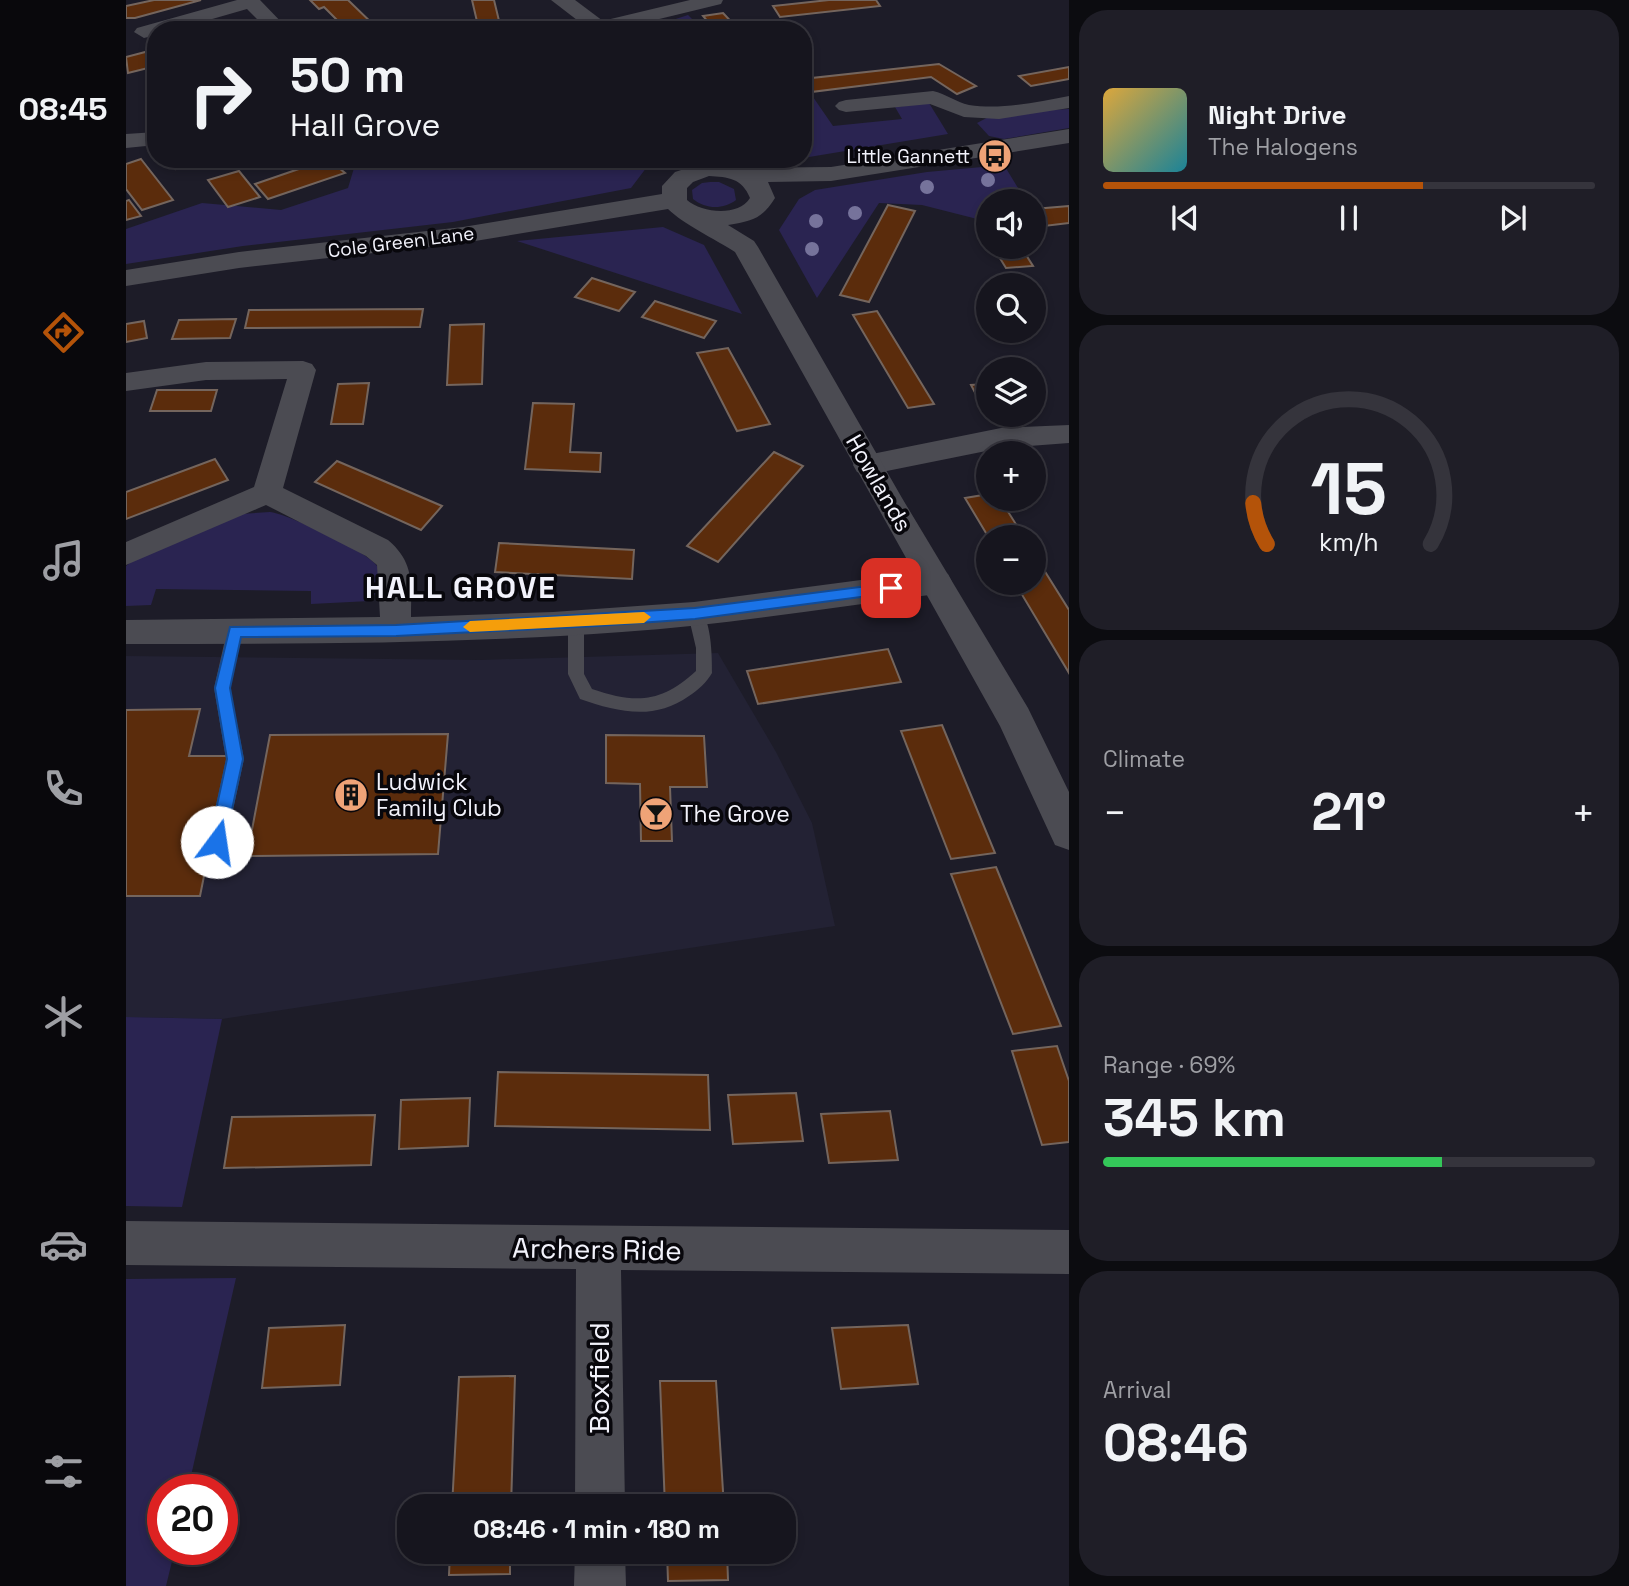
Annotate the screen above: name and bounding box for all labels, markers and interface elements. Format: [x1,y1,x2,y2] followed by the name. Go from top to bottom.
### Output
[290,44,405,106] text: 50 m
[175,49,266,140] icon: right
[18,89,108,129] text: 08:45
[1208,98,1346,132] text: Night Drive
[290,105,441,145] text: Hall Grove
[1208,132,1358,162] text: The Halogens
[976,137,1014,175] bus stop icon: Little Gannett
[846,144,970,169] place label: Little Gannett
[976,189,1046,595] map controls
[976,189,1046,259] button: sound
[1166,199,1204,237] icon: previous
[1330,199,1368,237] icon: pause
[1494,199,1532,237] icon: next
[326,221,476,263] street label: Cole Green Lane
[976,273,1046,343] button: search
[39,308,88,357] icon: directions
[976,357,1046,427] button: layers
[839,429,919,537] street label: Howlands
[976,441,1046,511] button: +
[1311,442,1387,535] text: 15
[976,525,1046,595] button: −
[1319,526,1379,558] text: km/h
[39,536,88,585] icon: music
[861,558,921,618] pin
[365,568,557,607] district label: HALL GROVE
[872,569,910,607] icon: arrive
[1103,744,1185,774] text: Climate
[39,764,88,813] icon: phone
[376,767,502,823] place label: Ludwick Family Club
[332,776,370,814] building icon: Ludwick Family Club
[1312,779,1386,845] text: 21°
[1103,789,1127,837] text: −
[1571,789,1595,837] text: +
[637,795,675,833] bar icon: The Grove
[680,799,790,829] place label: The Grove
[180,805,254,879] position arrow
[39,992,88,1041] icon: climate
[1103,1050,1235,1080] text: Range · 69%
[1103,1085,1286,1151] text: 345 km
[39,1220,88,1269] icon: car
[512,1230,682,1268] street label: Archers Ride
[581,1322,617,1434] street label: Boxfield
[1103,1375,1171,1405] text: Arrival
[1103,1410,1249,1476] text: 08:46
[39,1447,88,1496] icon: filters
[147,1474,238,1565] speed limit sign: 20
[473,1512,720,1546] text: 08:46 · 1 min · 180 m

